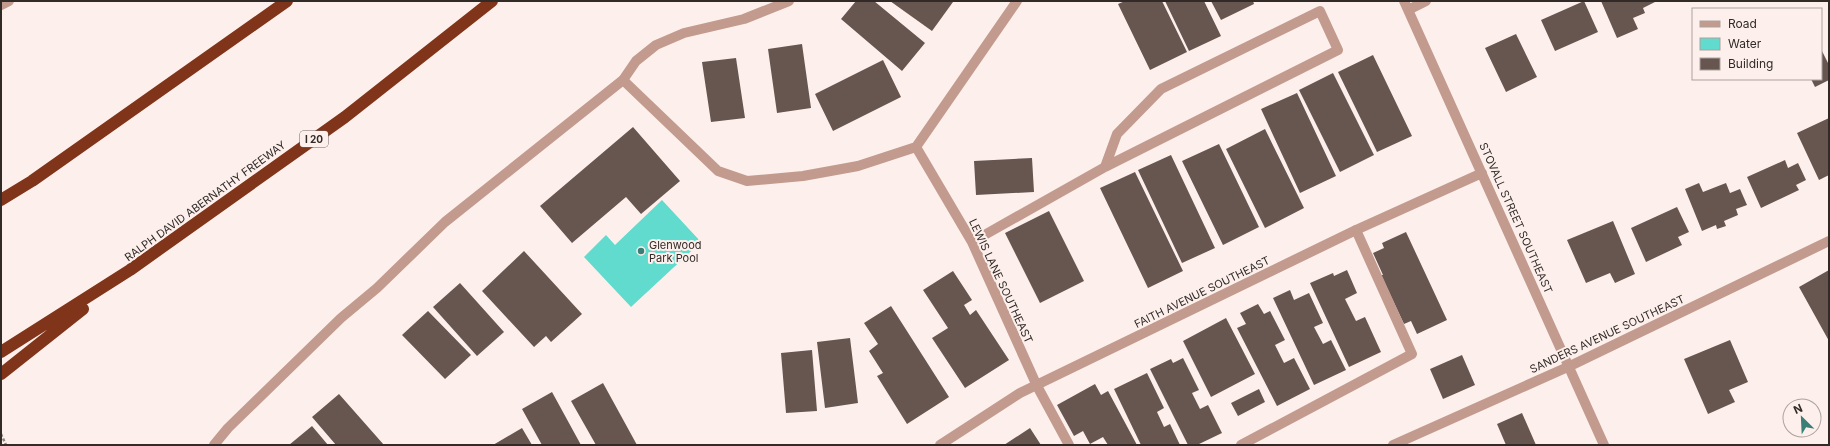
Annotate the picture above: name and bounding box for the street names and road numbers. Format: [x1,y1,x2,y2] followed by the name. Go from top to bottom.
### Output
[300,131,328,147] road number: I 20
[122,138,289,264] street label: RALPH DAVID ABERNATHY FREEWAY
[1476,140,1556,296] street label: STOVALL STREET SOUTHEAST
[966,216,1036,346] street label: LEWIS LANE SOUTHEAST
[1132,253,1272,331] street label: FAITH AVENUE SOUTHEAST
[1527,292,1687,376] street label: SANDERS AVENUE SOUTHEAST

